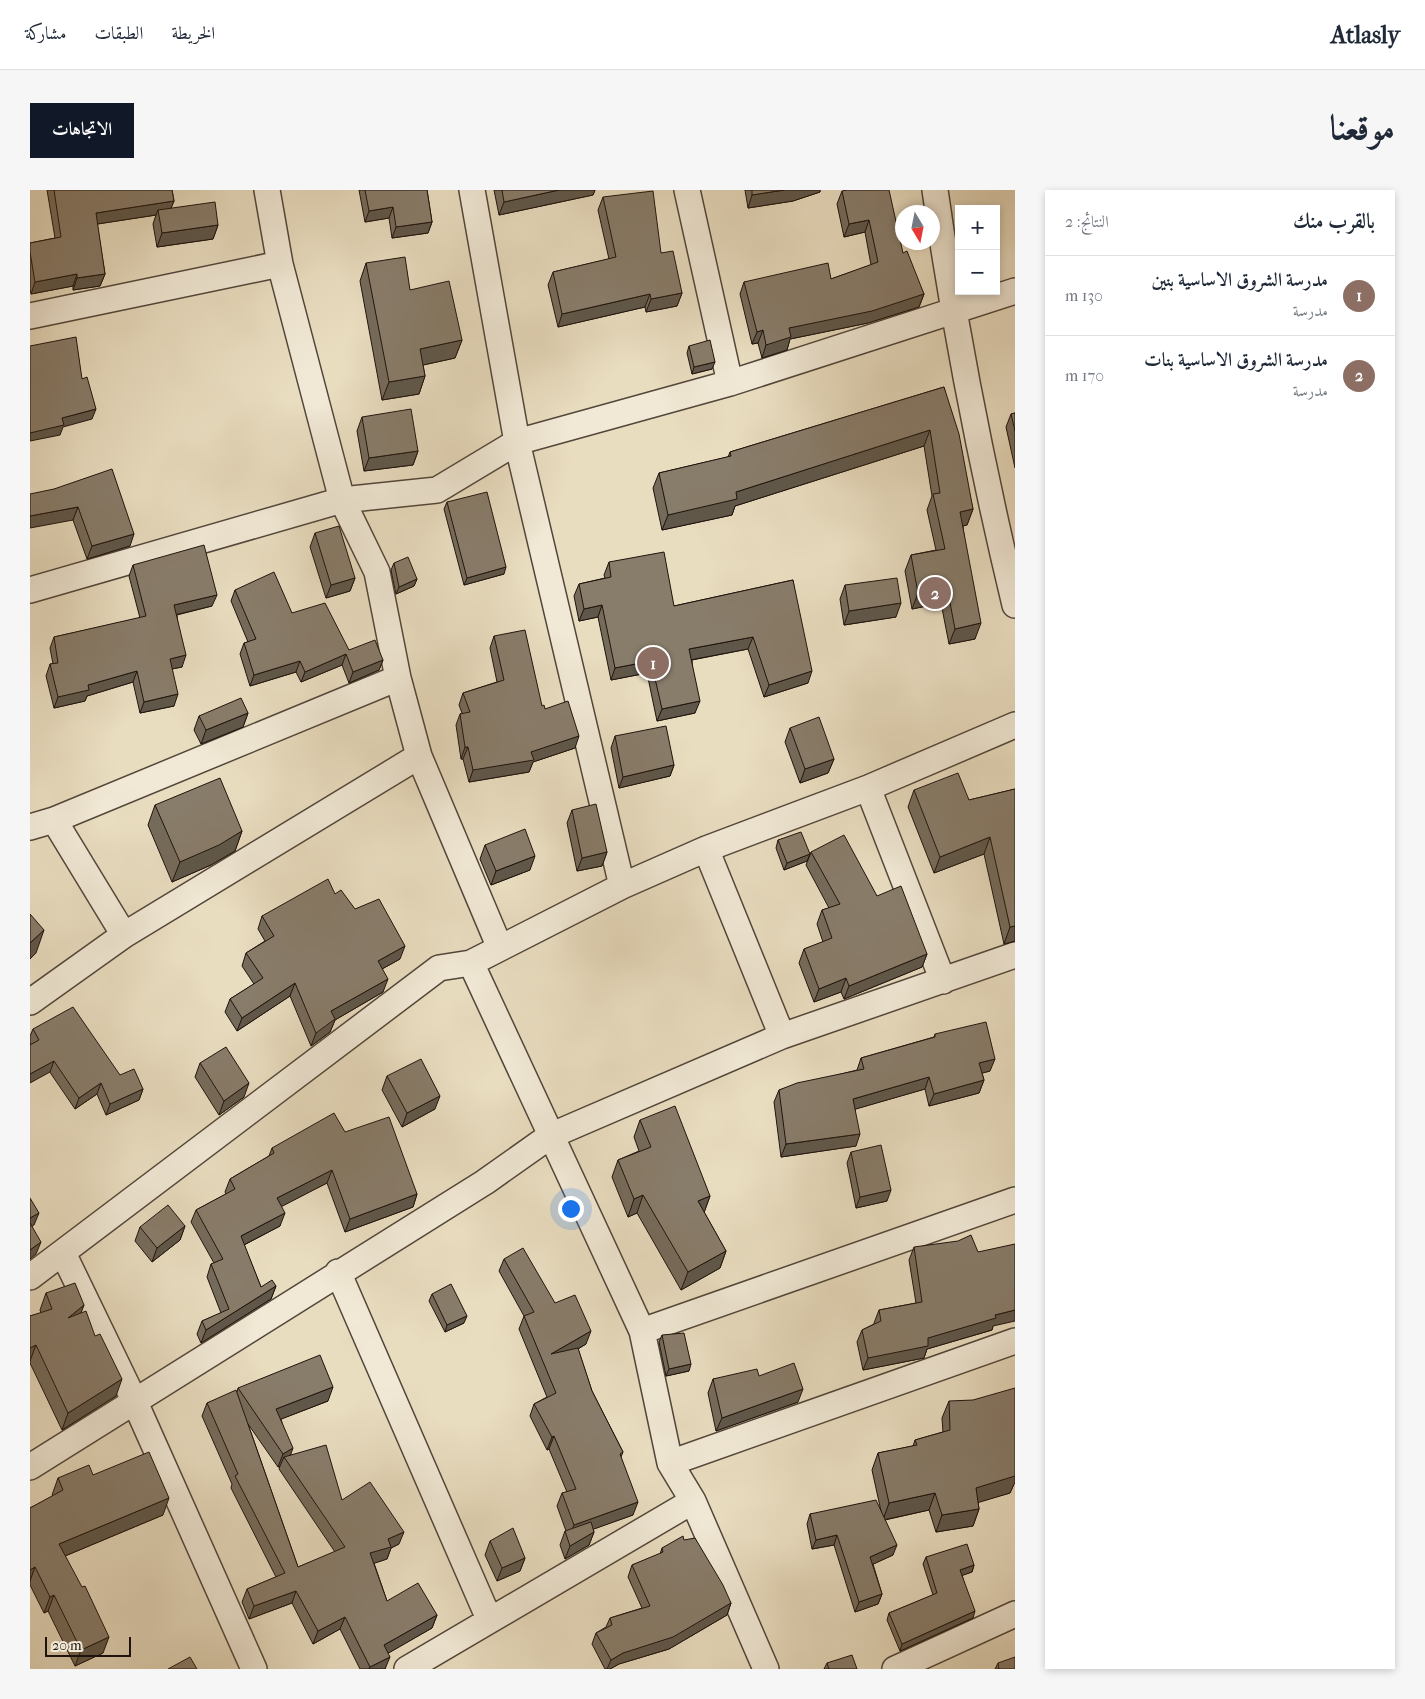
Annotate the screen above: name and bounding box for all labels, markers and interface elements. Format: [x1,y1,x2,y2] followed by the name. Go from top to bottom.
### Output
[1331,21,1400,49] text: Atlasly
[25,23,66,44] text: مشاركة
[94,23,143,44] text: الطبقات
[171,23,215,44] text: الخريطة
[30,103,134,158] button: الاتجاهات
[1330,107,1395,148] text: موقعنا
[895,205,940,250] north arrow
[955,205,1000,295] map controls
[955,205,1000,250] button: +
[1293,209,1375,233] text: بالقرب منك
[1065,212,1109,231] text: النتائج: 2
[955,250,1000,295] button: −
[1152,269,1328,291] text: مدرسة الشروق الاساسية بنين
[1065,286,1103,305] text: 130 m
[1356,286,1362,305] text: 1
[1293,301,1328,320] text: مدرسة
[1144,349,1328,371] text: مدرسة الشروق الاساسية بنات
[1065,366,1104,385] text: 170 m
[1355,366,1363,385] text: 2
[1293,381,1328,400] text: مدرسة
[919,574,951,612] pin: 2
[637,644,669,682] pin: 1
[558,1196,584,1222] your location
[45,1634,131,1657] scale bar
[52,1637,82,1654] text: 20 m

